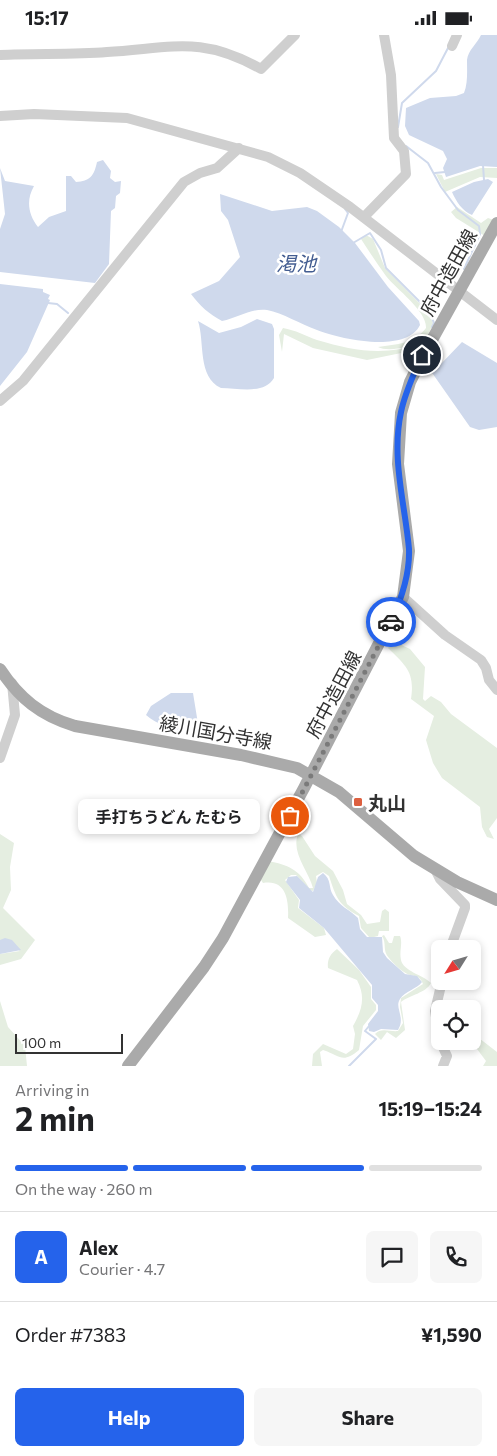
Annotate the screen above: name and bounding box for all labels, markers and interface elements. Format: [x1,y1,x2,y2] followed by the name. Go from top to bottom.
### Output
[25,6,69,29] text: 15:17
[415,225,481,319] street label: 府中造田線
[276,251,318,275] water label: 渇池
[401,334,443,376] pin
[408,341,436,369] icon: home
[366,597,416,647] courier
[377,608,405,636] icon: car
[301,647,365,741] street label: 府中造田線
[158,711,274,753] street label: 綾川国分寺線
[368,791,406,814] place label: 丸山
[269,795,311,837] pin
[352,796,364,808] marker: 丸山
[78,799,260,833] callout: 手打ちうどん たむら
[276,802,304,830] icon: bag
[95,807,243,826] text: 手打ちうどん たむら
[431,940,481,990] north arrow
[431,940,481,1050] map controls
[431,1000,481,1050] button: locate
[15,1031,122,1054] scale bar
[22,1034,61,1051] text: 100 m
[15,1080,89,1099] text: Arriving in
[378,1097,482,1120] text: 15:19–15:24
[15,1098,95,1138] text: 2 min
[15,1179,153,1198] text: On the way · 260 m
[366,1231,418,1283] button: chat
[430,1231,482,1283] button: phone
[79,1236,119,1259] text: Alex
[34,1245,48,1268] text: A
[79,1259,165,1278] text: Courier · 4.7
[15,1323,126,1346] text: Order #7383
[421,1323,482,1346] text: ¥1,590
[15,1388,244,1446] button: Help
[254,1388,482,1446] button: Share

